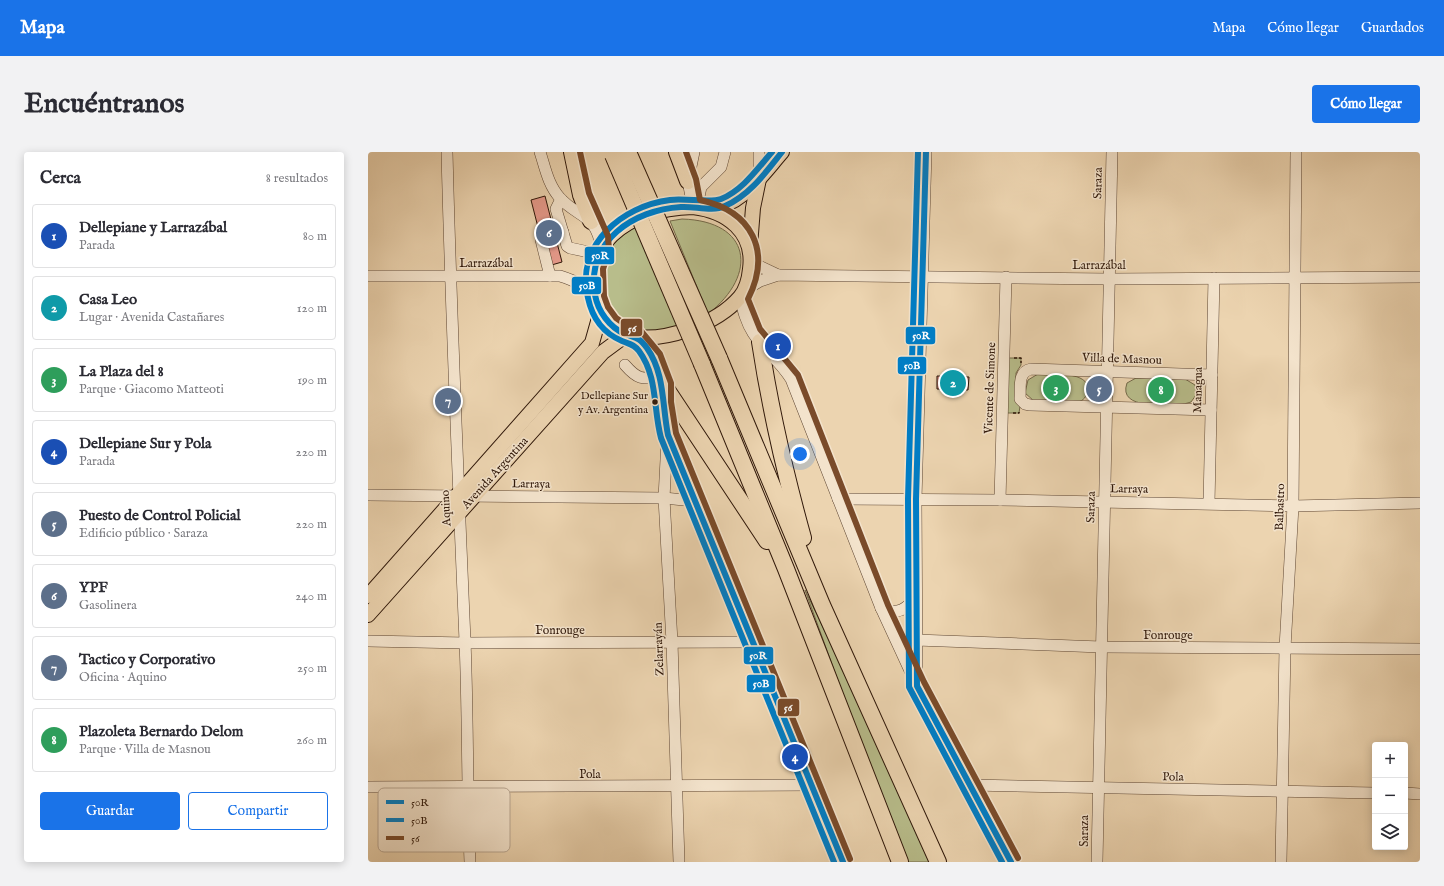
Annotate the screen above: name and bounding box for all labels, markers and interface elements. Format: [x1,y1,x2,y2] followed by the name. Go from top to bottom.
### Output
[20,16,65,40] text: Mapa
[1212,19,1245,37] text: Mapa
[1267,19,1339,37] text: Cómo llegar
[1361,19,1424,37] text: Guardados
[1312,85,1420,123] button: Cómo llegar
[24,87,184,122] text: Encuéntranos
[1090,166,1106,199] street label: Saraza
[40,168,81,189] text: Cerca
[266,170,328,187] text: 8 resultados
[79,218,227,237] text: Dellepiane y Larrazábal
[536,218,562,248] pin: 6
[52,228,56,245] text: 1
[303,228,327,245] text: 80 m
[79,237,115,254] text: Parada
[584,246,615,265] line badge: 50R
[591,249,610,263] text: 50R
[459,256,513,271] street label: Larrazábal
[1072,258,1126,273] street label: Larrazábal
[571,276,602,295] line badge: 50B
[579,279,596,293] text: 50B
[79,290,137,309] text: Casa Leo
[51,300,57,317] text: 2
[297,300,327,317] text: 120 m
[79,309,224,326] text: Lugar · Avenida Castañares
[620,318,643,337] line badge: 56
[628,322,638,336] text: 56
[905,326,936,345] line badge: 50R
[912,329,931,343] text: 50R
[765,331,791,361] pin: 1
[981,341,999,435] street label: Vicente de Simone
[1081,350,1162,368] street label: Villa de Masnou
[897,356,927,375] line badge: 50B
[904,359,921,373] text: 50B
[79,362,164,381] text: La Plaza del 8
[1190,366,1206,413] street label: Managua
[940,368,966,398] pin: 2
[52,372,56,389] text: 3
[297,372,327,389] text: 190 m
[1043,373,1069,403] pin: 3
[1086,374,1112,404] pin: 5
[1148,375,1174,405] pin: 8
[79,381,224,398] text: Parque · Giacomo Matteoti
[435,386,461,416] pin: 7
[577,389,648,417] place label: Dellepiane Sur y Av. Argentina
[650,397,660,407] marker: Dellepiane Sur y Av. Argentina
[458,433,532,513] street label: Avenida Argentina
[79,434,212,453] text: Dellepiane Sur y Pola
[51,444,57,461] text: 4
[296,444,327,461] text: 220 m
[790,444,810,464] your location
[79,453,115,470] text: Parada
[512,476,551,492] street label: Larraya
[1110,481,1149,497] street label: Larraya
[1272,483,1288,531] street label: Balbastro
[438,489,455,528] street label: Aquino
[1083,490,1099,523] street label: Saraza
[79,506,241,525] text: Puesto de Control Policial
[52,516,56,533] text: 5
[296,516,327,533] text: 220 m
[79,525,208,542] text: Edificio público · Saraza
[79,578,108,597] text: YPF
[51,588,57,605] text: 6
[295,588,327,605] text: 240 m
[79,597,137,614] text: Gasolinera
[651,621,667,676] street label: Zelarrayán
[535,623,585,638] street label: Fonrouge
[1143,628,1193,643] street label: Fonrouge
[743,646,774,665] line badge: 50R
[749,649,768,663] text: 50R
[79,650,215,669] text: Tactico y Corporativo
[51,660,57,677] text: 7
[297,660,327,677] text: 250 m
[79,669,167,686] text: Oficina · Aquino
[746,674,776,693] line badge: 50B
[753,677,770,691] text: 50B
[777,698,800,717] line badge: 56
[784,701,794,715] text: 56
[79,722,243,741] text: Plazoleta Bernardo Delom
[51,732,57,749] text: 8
[296,732,327,749] text: 260 m
[79,741,211,758] text: Parque · Villa de Masnou
[782,742,808,772] pin: 4
[1372,742,1408,850] map controls
[1372,742,1408,778] button: +
[579,767,602,782] street label: Pola
[1162,769,1185,785] street label: Pola
[1372,778,1408,814] button: −
[378,788,510,852] legend
[40,792,180,830] button: Guardar
[188,792,328,830] button: Compartir
[411,796,429,810] text: 50R
[411,814,428,828] text: 50B
[1077,814,1092,847] street label: Saraza
[1372,814,1408,850] button: layers
[411,832,420,846] text: 56

